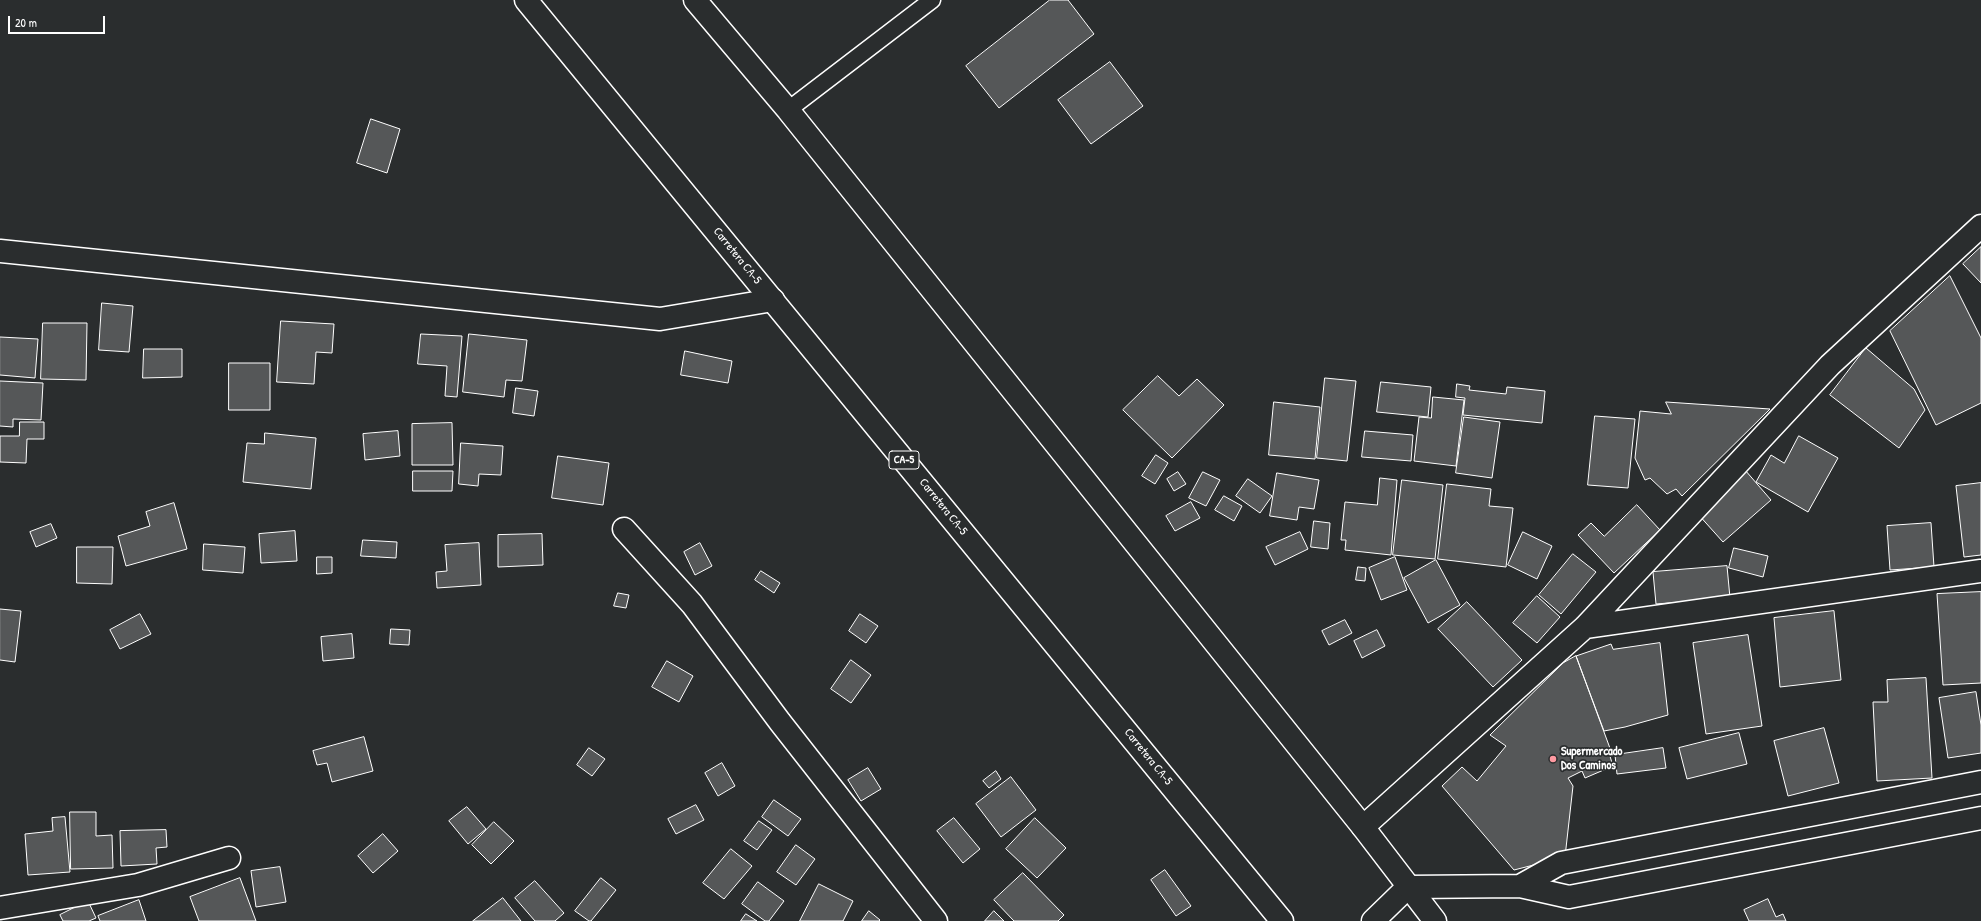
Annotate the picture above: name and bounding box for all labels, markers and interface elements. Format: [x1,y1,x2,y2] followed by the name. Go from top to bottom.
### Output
[10,8,107,34] scale bar
[15,14,37,31] text: 20 m
[710,225,764,287] street label: Carretera CA-5
[889,451,919,469] road number: CA-5
[916,476,970,538] street label: Carretera CA-5
[1121,726,1175,788] street label: Carretera CA-5
[1561,745,1622,773] place label: Supermercado Dos Caminos
[1548,754,1558,764] marker: Supermercado Dos Caminos

